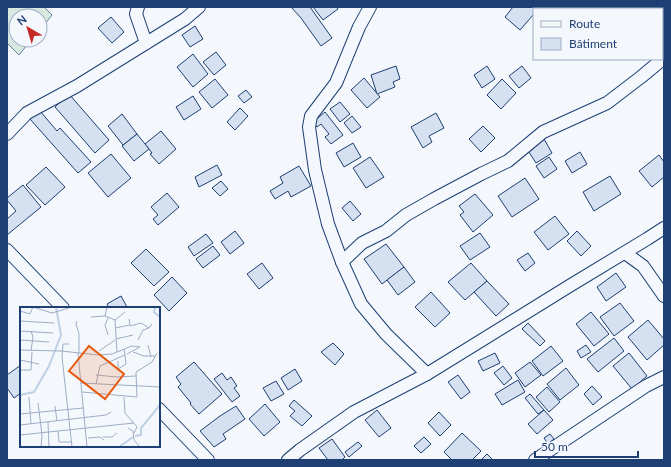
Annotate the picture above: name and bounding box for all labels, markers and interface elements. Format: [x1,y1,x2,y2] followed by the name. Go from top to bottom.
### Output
[8,8,48,48] north arrow
[533,8,663,60] legend
[14,12,29,27] text: N
[569,16,600,31] text: Route
[569,36,618,51] text: Bâtiment
[20,307,160,447] inset map
[535,433,638,459] scale bar
[541,439,568,454] text: 50 m

